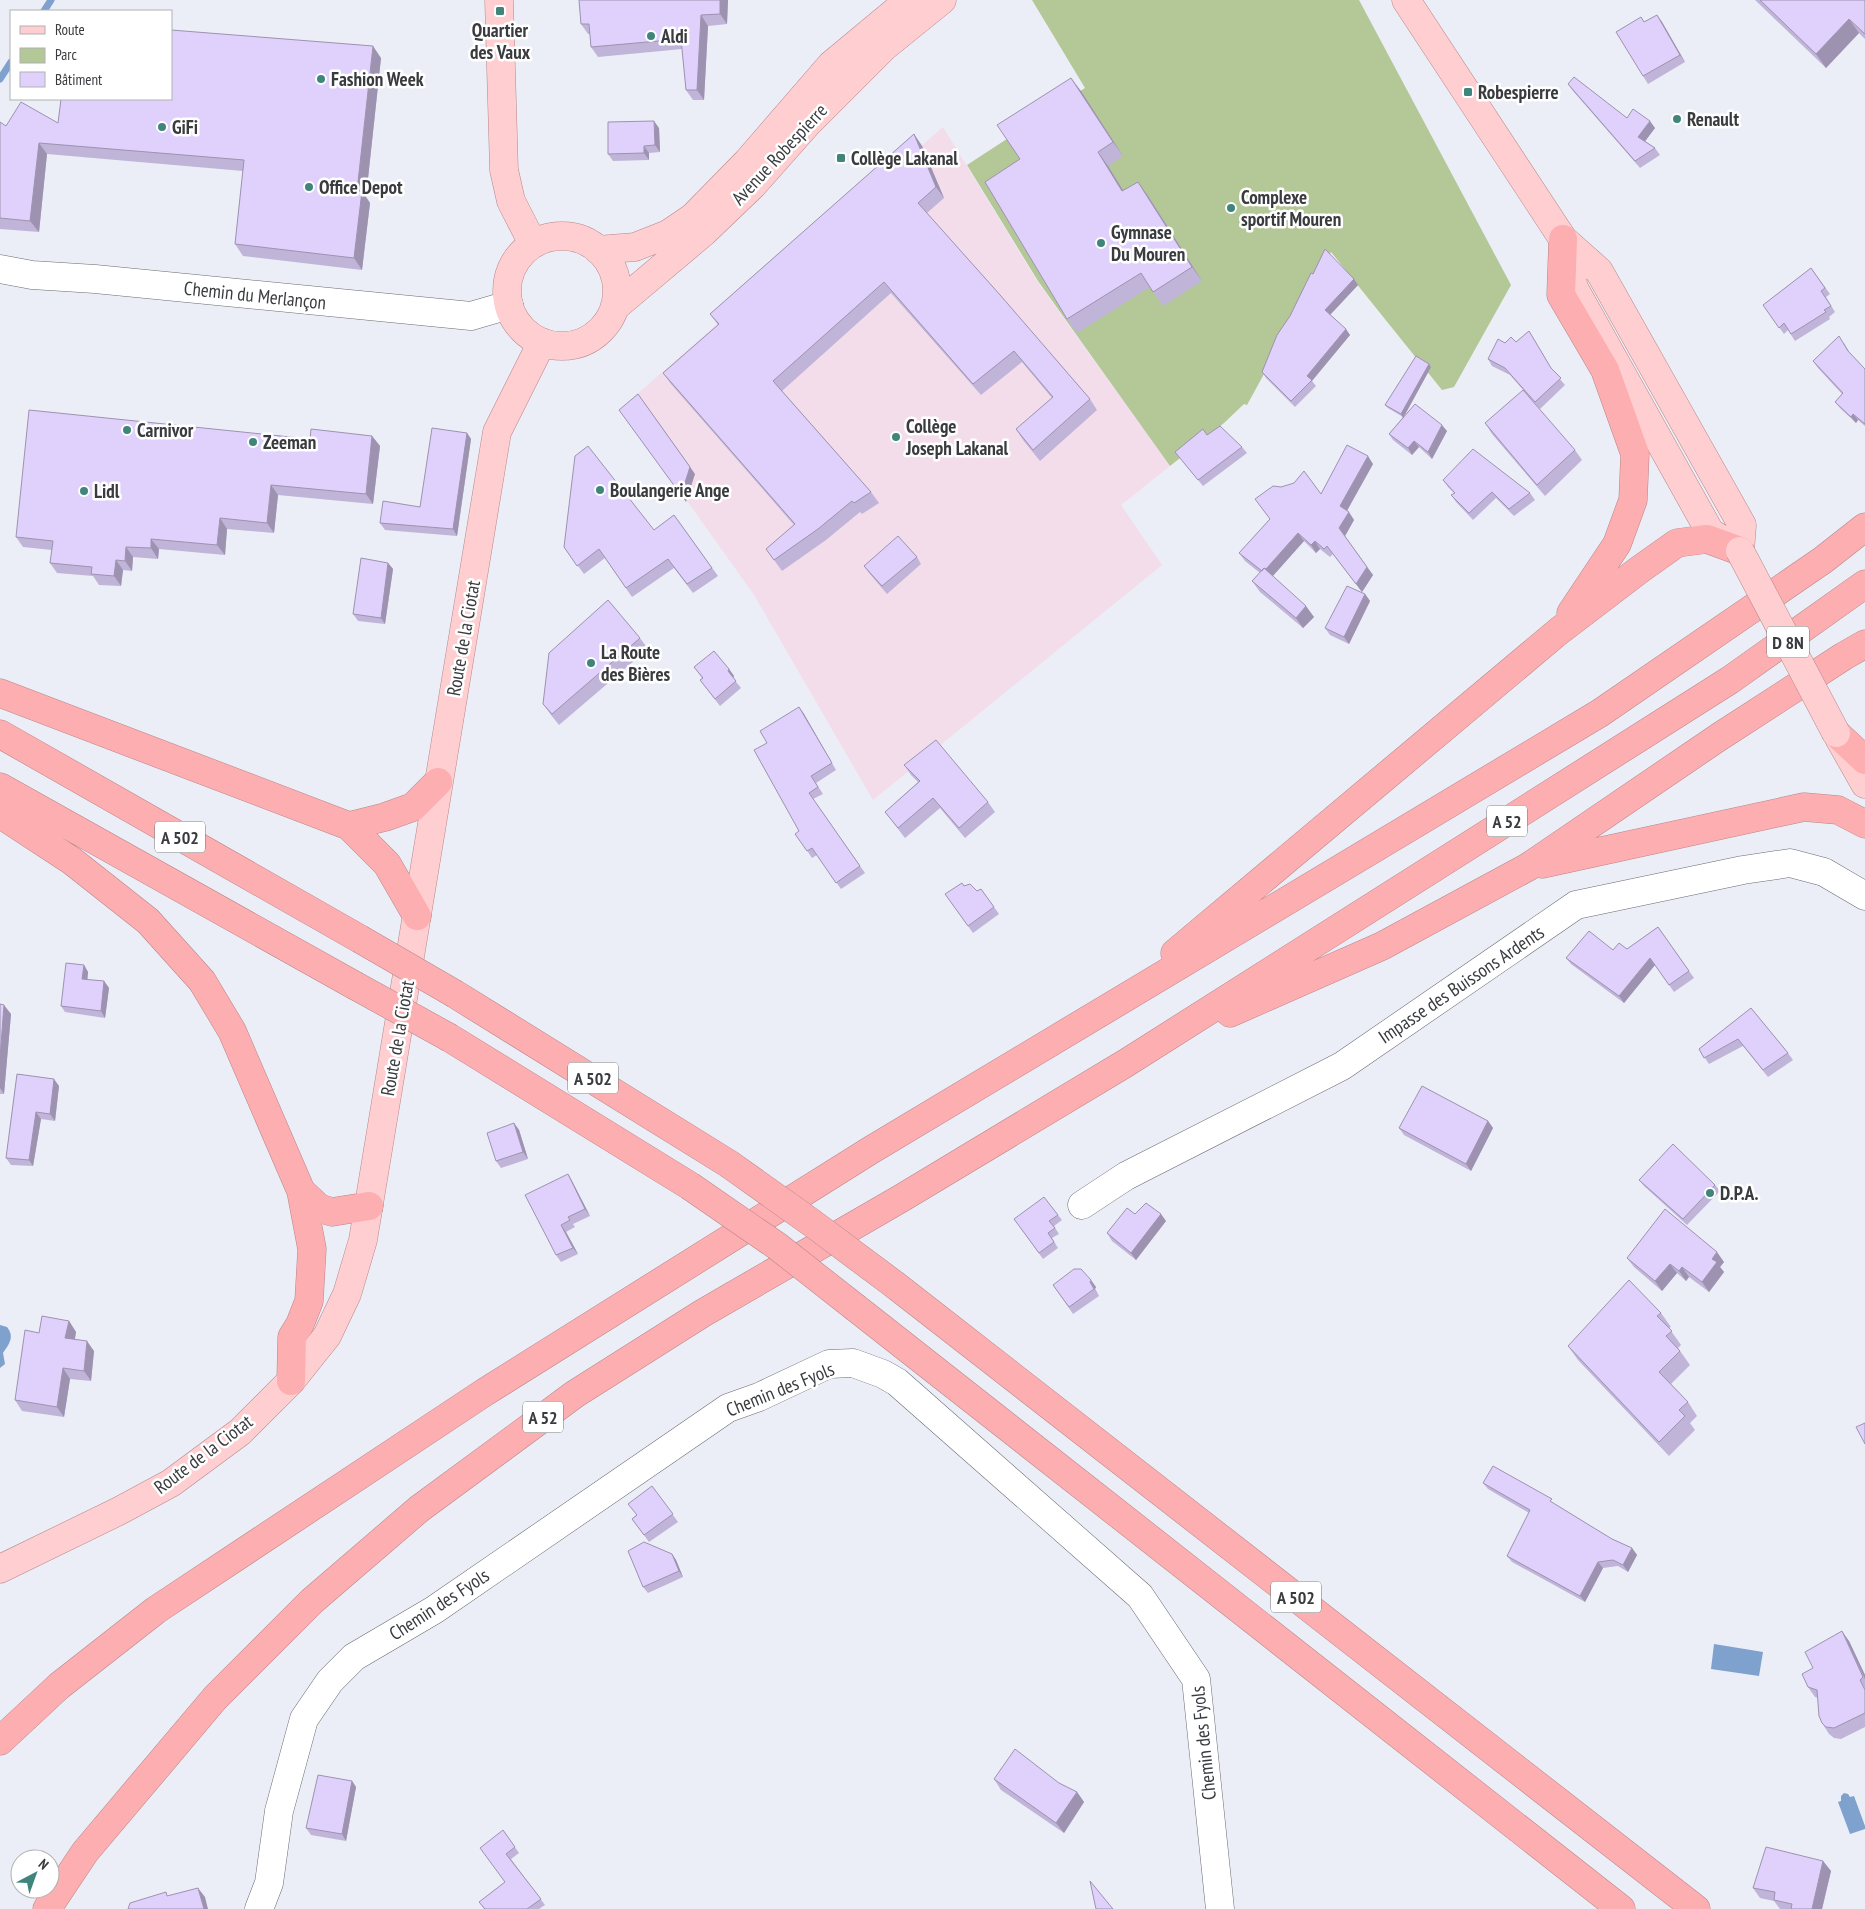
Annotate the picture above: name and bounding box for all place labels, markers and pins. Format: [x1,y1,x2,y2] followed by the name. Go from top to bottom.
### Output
[494,5,506,17] marker: Quartier des Vaux
[470,18,531,64] place label: Quartier des Vaux
[660,24,688,48] place label: Aldi
[645,30,657,42] marker: Aldi
[331,67,424,91] place label: Fashion Week
[315,73,327,85] marker: Fashion Week
[1478,80,1559,104] place label: Robespierre
[1462,86,1474,98] marker: Robespierre
[1687,107,1739,131] place label: Renault
[1671,113,1683,125] marker: Renault
[172,115,198,139] place label: GiFi
[156,121,168,133] marker: GiFi
[851,146,958,170] place label: Collège Lakanal
[835,152,847,164] marker: Collège Lakanal
[319,175,403,199] place label: Office Depot
[303,181,315,193] marker: Office Depot
[1241,185,1341,231] place label: Complexe sportif Mouren
[1225,202,1237,214] marker: Complexe sportif Mouren
[1111,220,1185,266] place label: Gymnase Du Mouren
[1095,237,1107,249] marker: Gymnase Du Mouren
[905,414,1009,460] place label: Collège Joseph Lakanal
[137,418,194,442] place label: Carnivor
[121,424,133,436] marker: Carnivor
[263,430,316,454] place label: Zeeman
[890,431,902,443] marker: Collège Joseph Lakanal
[247,436,259,448] marker: Zeeman
[610,478,730,502] place label: Boulangerie Ange
[94,479,120,503] place label: Lidl
[594,484,606,496] marker: Boulangerie Ange
[78,485,90,497] marker: Lidl
[601,640,671,686] place label: La Route des Bières
[585,657,597,669] marker: La Route des Bières
[1720,1181,1759,1205] place label: D.P.A.
[1704,1187,1716,1199] marker: D.P.A.

